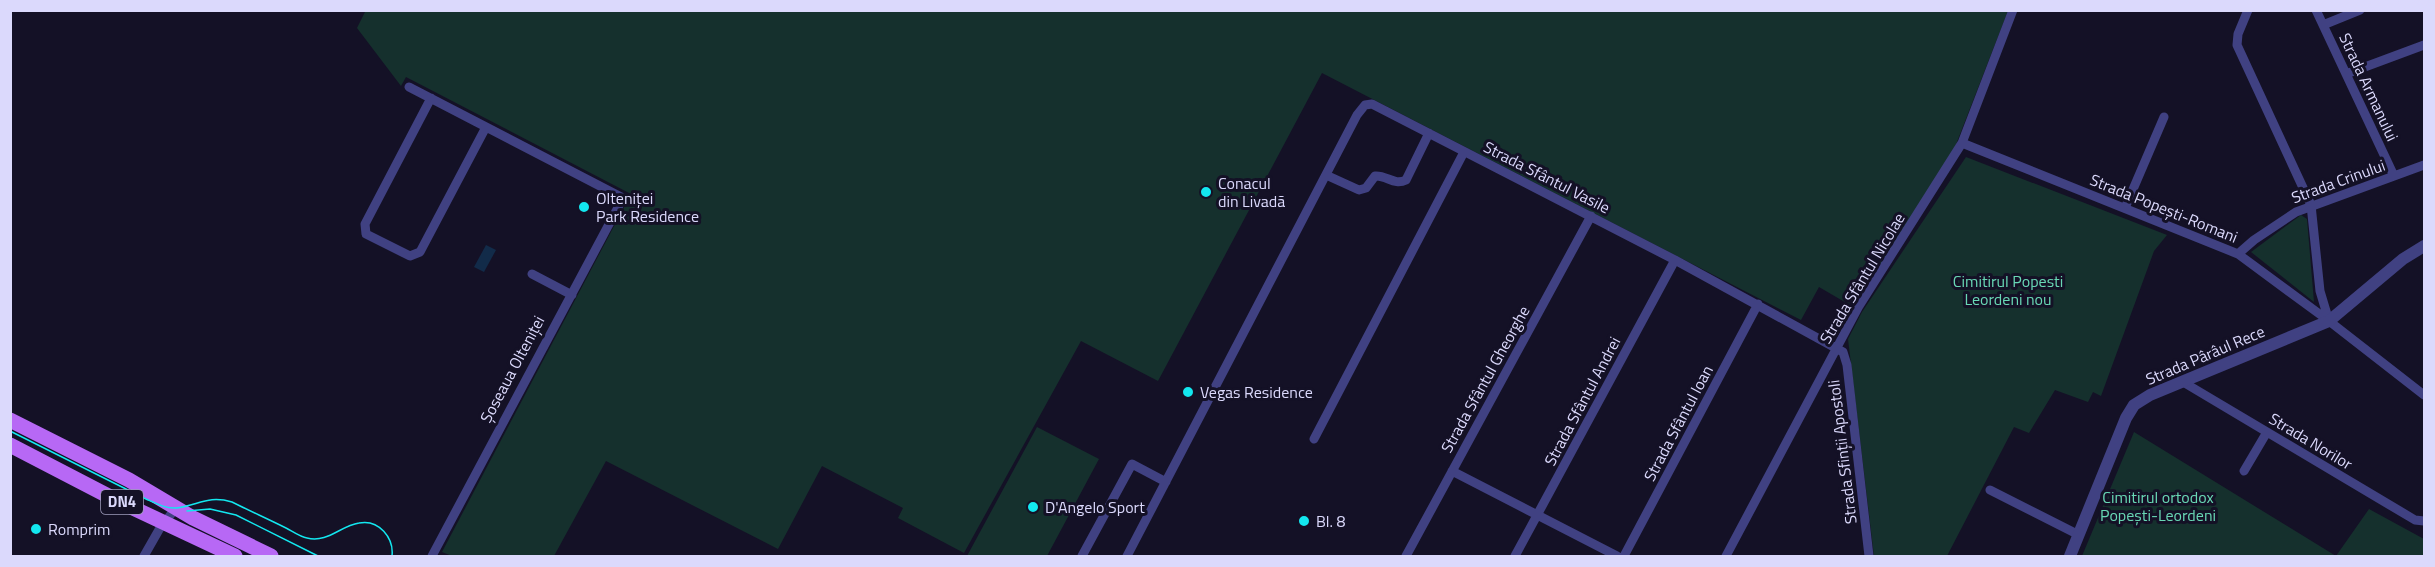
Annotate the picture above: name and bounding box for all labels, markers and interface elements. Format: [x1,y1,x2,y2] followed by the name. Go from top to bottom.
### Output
[2333,29,2405,145] street label: Strada Armanului
[1480,135,1614,219] street label: Strada Sfântul Vasile
[2288,153,2388,209] street label: Strada Crinului
[2087,167,2241,249] street label: Strada Popești-Romani
[1218,171,1285,213] place label: Conacul din Livadă
[1199,185,1213,199] marker: Conacul din Livadă
[596,186,699,228] place label: Olteniței Park Residence
[577,200,591,214] marker: Olteniței Park Residence
[1813,208,1911,348] street label: Strada Sfântul Nicolae
[1953,269,2063,311] park label: Cimitirul Popesti Leordeni nou
[1435,301,1535,457] street label: Strada Sfântul Gheorghe
[474,311,550,427] street label: Șoseaua Olteniței
[2142,319,2268,391] street label: Strada Pârâul Rece
[1538,332,1626,470] street label: Strada Sfântul Andrei
[1637,361,1719,485] street label: Strada Sfântul Ioan
[1821,379,1863,525] street label: Strada Sfinții Apostoli
[1200,380,1313,404] place label: Vegas Residence
[1181,385,1195,399] marker: Vegas Residence
[2265,407,2358,476] street label: Strada Norilor
[2100,485,2216,527] park label: Cimitirul ortodox Popești-Leordeni
[101,490,143,514] road number: DN4
[1045,495,1145,519] place label: D'Angelo Sport
[1026,500,1040,514] marker: D'Angelo Sport
[1316,509,1346,533] place label: Bl. 8
[1297,514,1311,528] marker: Bl. 8
[48,517,110,541] place label: Romprim
[29,522,43,536] marker: Romprim

